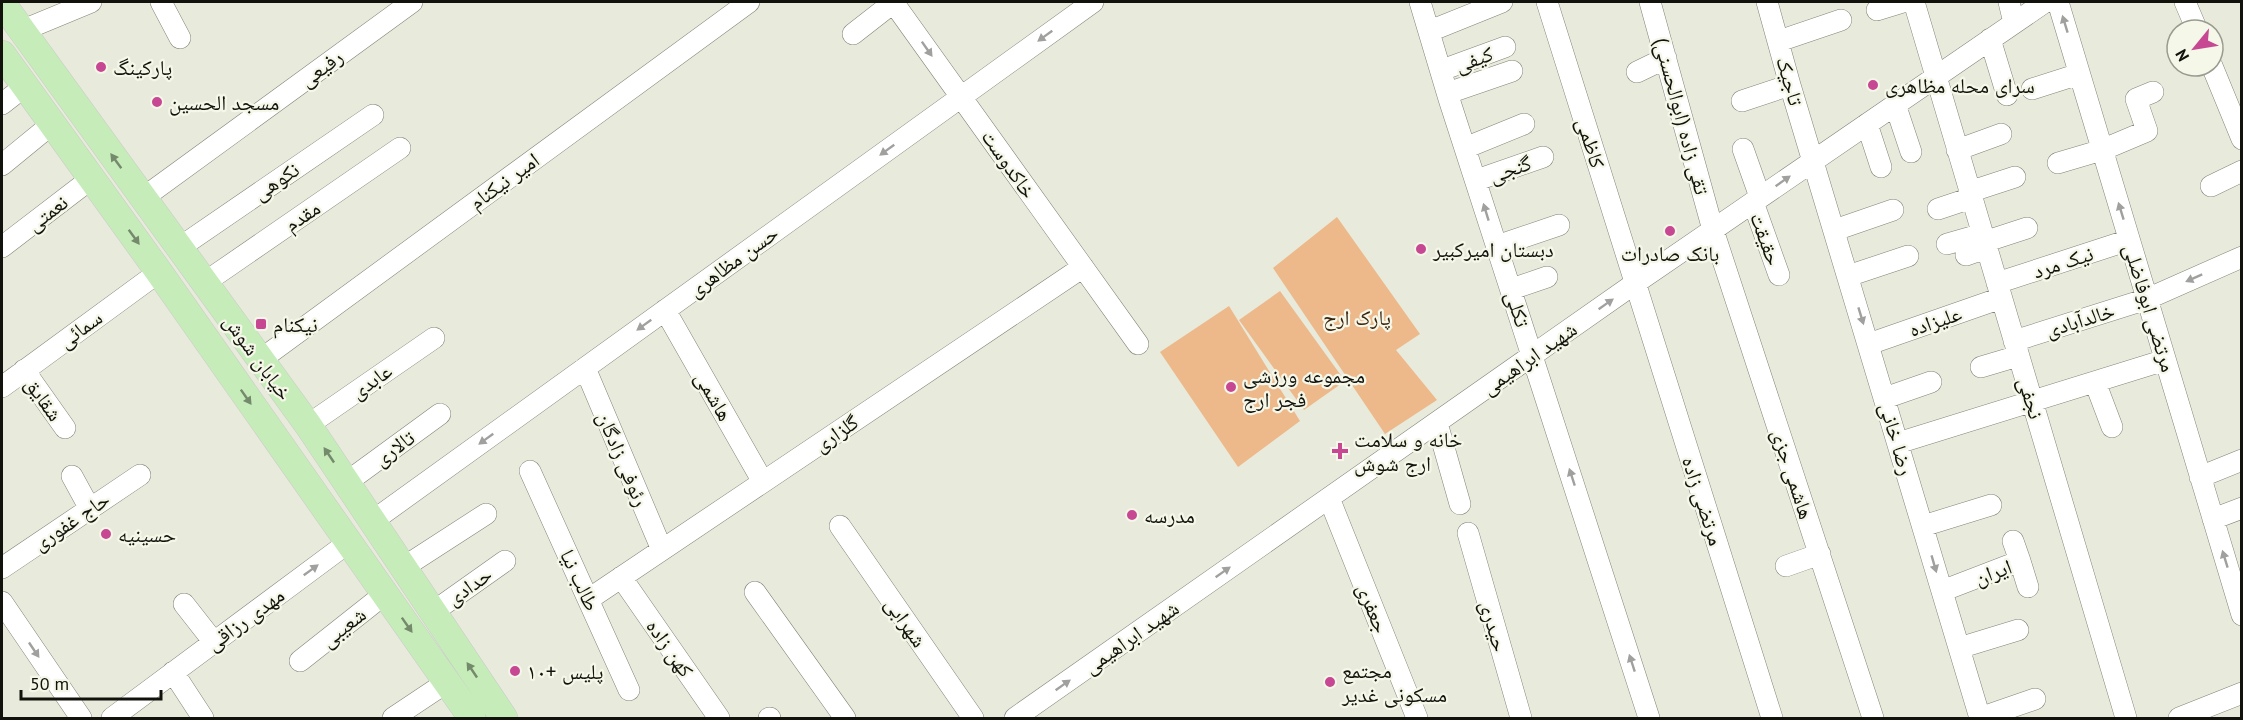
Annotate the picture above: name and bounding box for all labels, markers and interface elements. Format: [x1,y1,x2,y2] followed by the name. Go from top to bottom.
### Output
[2060,15,2069,33] one-way arrow
[2165,18,2225,78] north arrow
[1038,30,1054,42] one-way arrow
[1648,34,1716,198] street label: تقی زاده (ابوالحسنی)
[1451,40,1497,78] street label: کیفی
[921,41,932,57] one-way arrow
[294,43,348,93] street label: رفیعی
[2171,46,2193,65] text: N
[1770,53,1810,109] street label: تاجیک
[113,54,172,81] place label: پارکینگ
[94,60,108,74] marker: پارکینگ
[1885,72,2035,99] place label: سرای محله مظاهری
[1866,78,1880,92] marker: سرای محله مظاهری
[169,89,279,116] place label: مسجد الحسین
[150,95,164,109] marker: مسجد الحسین
[1571,115,1611,172] street label: کاظمی
[976,124,1042,204] street label: خاکدوست
[880,144,896,156] one-way arrow
[463,146,545,217] street label: امیر نیکنام
[1485,149,1535,189] street label: گنجی
[110,154,122,169] one-way arrow
[248,156,304,206] street label: نکوهی
[1775,175,1791,187] one-way arrow
[21,189,73,237] street label: نعمتی
[279,194,326,239] street label: مقدم
[2116,202,2125,220] one-way arrow
[1481,203,1490,221] one-way arrow
[1744,209,1788,269] street label: حقیقت
[682,219,784,303] street label: حسن مظاهری
[1663,224,1677,238] marker: بانک صادرات
[128,229,140,245] one-way arrow
[1432,236,1554,263] place label: دبستان امیرکبیر
[1621,240,1719,267] place label: بانک صادرات
[2029,240,2097,284] street label: نیک مرد
[2118,241,2182,375] street label: مرتضی ابوفاضلی
[1414,242,1428,256] marker: دبستان امیرکبیر
[2185,273,2203,283] one-way arrow
[1500,288,1536,330] street label: تکلی
[2042,297,2118,343] street label: خالدآبادی
[1598,298,1614,310] one-way arrow
[1905,299,1965,343] street label: علیزاده
[53,304,107,354] street label: سمائی
[1323,304,1391,331] park label: پارک ارج
[1857,307,1866,325] one-way arrow
[218,309,298,405] street label: خیابان شوش
[273,311,318,339] place label: نیکنام
[1476,315,1582,401] street label: شهید ابراهیمی
[254,317,268,331] marker: نیکنام
[636,319,652,331] one-way arrow
[345,357,397,405] street label: عابدی
[1243,362,1365,413] place label: مجموعه ورزشی فجر ارج
[689,366,739,426] street label: هاشمی
[19,372,69,426] street label: شقایق
[2012,374,2050,422] street label: نجفی
[1224,380,1238,394] marker: مجموعه ورزشی فجر ارج
[240,389,252,405] one-way arrow
[1874,400,1920,478] street label: رضا خانی
[591,407,655,511] street label: رئوفی زادگان
[808,408,864,458] street label: گلزاری
[368,424,420,472] street label: تالاری
[1766,425,1820,523] street label: هاشمی جزی
[1354,426,1462,477] place label: خانه و سلامت ارج شوش
[478,433,493,445] one-way arrow
[1331,442,1349,460] marker: خانه و سلامت ارج شوش
[324,447,335,463] one-way arrow
[1676,453,1730,549] street label: مرتضی زاده
[1567,468,1576,486] one-way arrow
[27,485,115,557] street label: حاج غفوری
[1144,502,1195,529] place label: مدرسه
[1125,508,1139,522] marker: مدرسه
[118,521,176,548] place label: حسینیه
[99,527,113,541] marker: حسینیه
[554,545,606,615] street label: طالب نیا
[2220,550,2229,568] one-way arrow
[1971,553,2015,591] street label: ایران
[1930,555,1939,573] one-way arrow
[441,561,497,611] street label: حدادی
[302,564,318,576] one-way arrow
[1214,566,1230,578] one-way arrow
[1351,579,1395,637] street label: جعفری
[200,581,290,657] street label: مهدی رزاقی
[879,592,933,652] street label: شهرابی
[1078,594,1184,680] street label: شهید ابراهیمی
[1474,597,1514,655] street label: حیدری
[315,601,371,653] street label: شعیبی
[640,614,700,683] street label: کهن زاده
[401,616,413,632] one-way arrow
[29,642,40,658] one-way arrow
[1626,654,1636,672] one-way arrow
[1341,657,1447,708] place label: مجتمع مسکونی غدیر
[527,658,603,685] place label: پلیس +۱۰
[467,662,478,678] one-way arrow
[21,663,160,701] scale bar
[508,664,522,678] marker: پلیس +۱۰
[30,672,69,695] text: 50 m
[1323,675,1337,689] marker: مجتمع مسکونی غدیر
[1055,679,1071,691] one-way arrow

